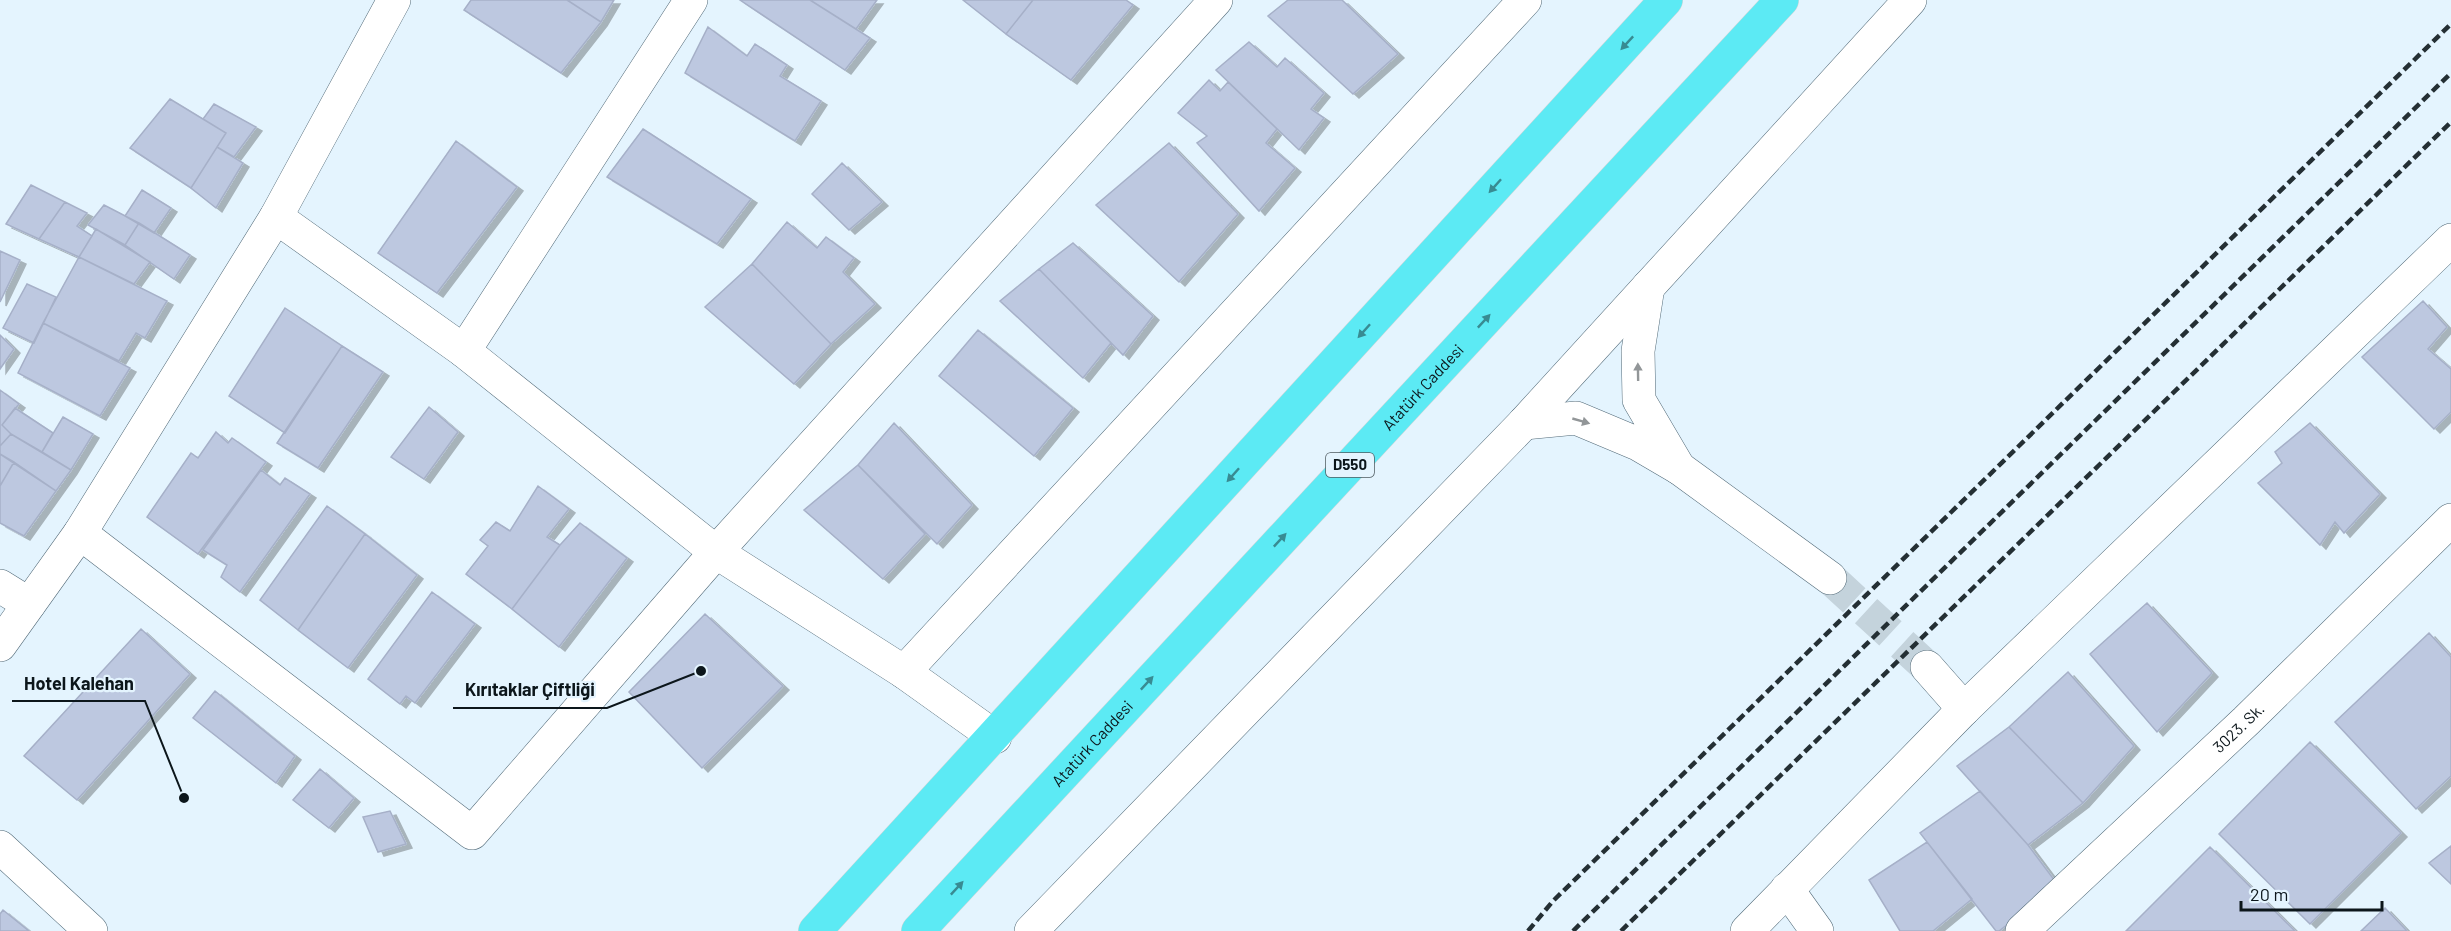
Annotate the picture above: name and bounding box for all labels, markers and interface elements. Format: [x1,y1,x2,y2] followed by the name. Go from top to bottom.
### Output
[1621,35,1634,50] one-way arrow
[1488,179,1502,194] one-way arrow
[1477,313,1491,328] one-way arrow
[1358,323,1371,338] one-way arrow
[1378,340,1467,434] street label: Atatürk Caddesi
[1634,362,1643,381] one-way arrow
[1572,417,1590,426] one-way arrow
[1326,453,1374,477] road number: D550
[1226,468,1240,482] one-way arrow
[1273,533,1287,548] one-way arrow
[12,665,145,701] callout: Hotel Kalehan
[24,672,134,694] text: Hotel Kalehan
[453,672,607,708] callout: Kırıtaklar Çiftliği
[1140,676,1154,691] one-way arrow
[465,678,595,700] text: Kırıtaklar Çiftliği
[1047,696,1136,790] street label: Atatürk Caddesi
[2209,699,2268,756] street label: 3023. Sk.
[2241,874,2382,912] scale bar
[950,881,964,895] one-way arrow
[2250,883,2288,905] text: 20 m

